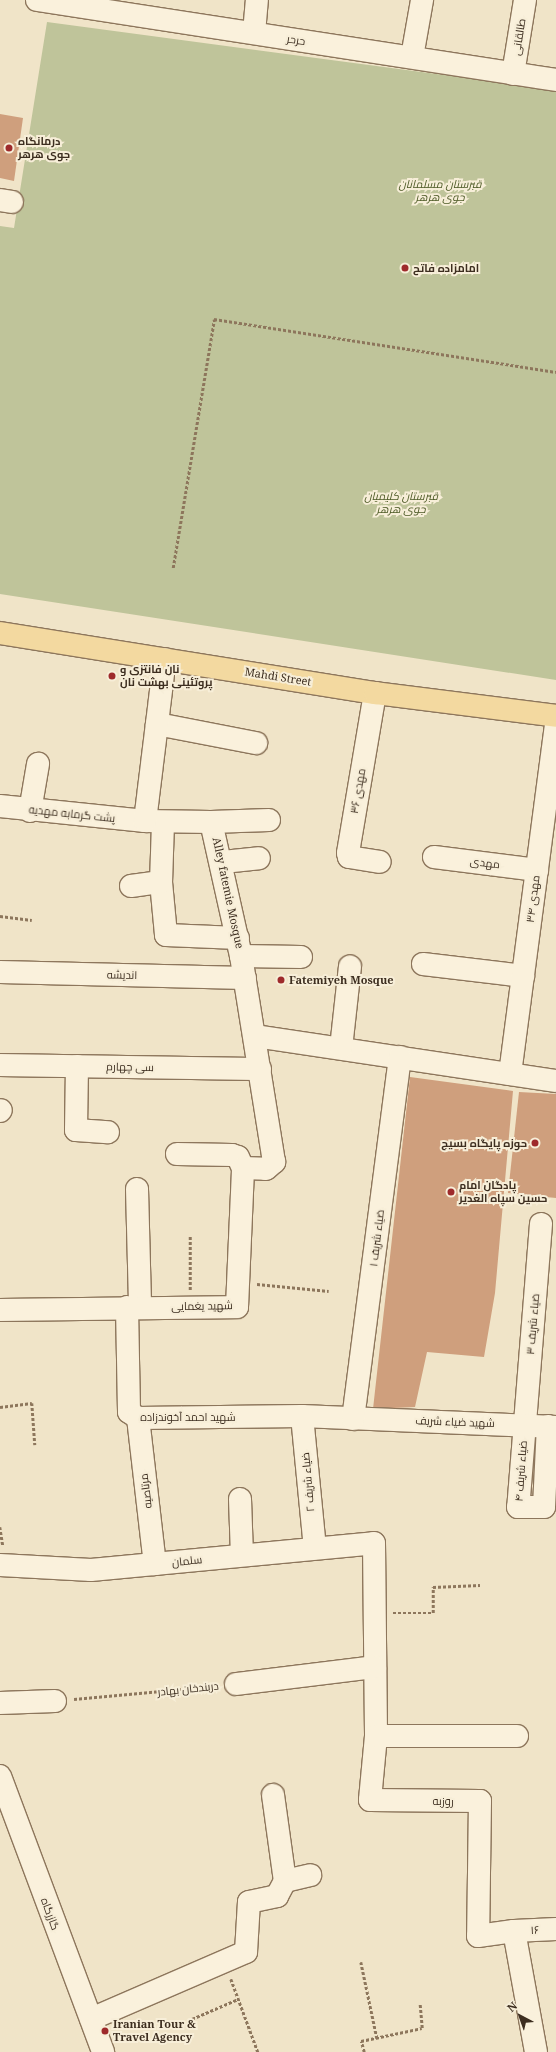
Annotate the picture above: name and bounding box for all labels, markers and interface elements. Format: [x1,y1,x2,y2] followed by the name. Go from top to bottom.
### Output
[510,18,528,56] street label: طالقانی
[286,32,306,48] street label: حرحر
[18,135,70,161] place label: درمانگاه جوی هرهر
[3,142,15,154] marker: درمانگاه جوی هرهر
[398,178,482,204] park label: قبرستان مسلمانان جوی هرهر
[413,261,479,275] place label: امامزاده فاتح
[400,263,410,273] marker: امامزاده فاتح
[364,490,438,516] park label: قبرستان کلیمیان جوی هرهر
[120,663,212,689] place label: نان فانتزی و پروتئینی بهشت نان
[244,665,312,689] street label: Mahdi Street
[107,671,117,681] marker: نان فانتزی و پروتئینی بهشت نان
[348,767,368,815] street label: مهدی ۳۶
[28,803,116,825] street label: پشت گرمابه مهدیه
[210,836,246,950] street label: Alley fatemie Mosque
[469,855,501,871] street label: مهدی
[524,875,542,923] street label: مهدی ۳۴
[107,968,137,982] street label: اندیشه
[289,973,394,987] place label: Fatemiyeh Mosque
[276,975,286,985] marker: Fatemiyeh Mosque
[106,1060,154,1074] street label: سی چهارم
[441,1136,527,1150] place label: حوزه پایگاه بسیج
[530,1138,540,1148] marker: حوزه پایگاه بسیج
[459,1179,547,1205] place label: پادگان امام حسین سپاه الغدیر
[446,1187,456,1197] marker: پادگان امام حسین سپاه الغدیر
[367,1209,387,1267] street label: ضیاء شریف ۱
[524,1293,542,1355] street label: ضیاء شریف ۳
[171,1299,233,1313] street label: شهید یغمایی
[140,1410,236,1424] street label: شهید احمد آخوندزاده
[415,1414,495,1430] street label: شهید ضیاء شریف
[512,1440,530,1502] street label: ضیاء شریف ۴
[299,1452,317,1512] street label: ضیاء شریف ۲
[137,1473,155,1509] street label: مرتاصیه
[171,1553,203,1569] street label: سلمان
[157,1679,219,1699] street label: دربندخان بهادر
[432,1794,454,1808] street label: روزبه
[38,1896,62,1932] street label: گازرگاه
[530,1923,540,1937] street label: ۱۶
[500,1996,540,2036] north arrow
[504,1998,520,2015] text: N
[113,2018,196,2044] place label: Iranian Tour & Travel Agency
[100,2026,110,2036] marker: Iranian Tour & Travel Agency

